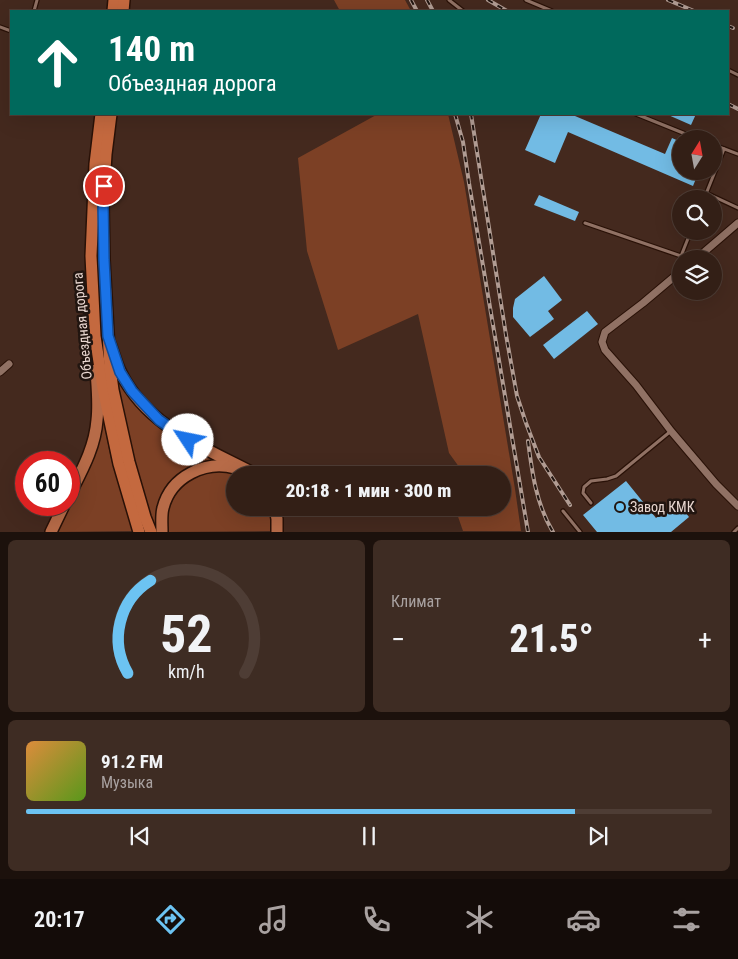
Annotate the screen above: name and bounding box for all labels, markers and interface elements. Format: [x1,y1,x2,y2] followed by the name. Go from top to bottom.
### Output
[108,29,195,70] text: 140 m
[25,30,90,95] icon: ahead
[108,71,277,96] text: Объездная дорога
[672,130,722,180] north arrow
[672,130,722,300] map controls
[83,165,125,207] pin
[90,172,118,200] icon: arrive
[672,190,722,240] button: search
[672,250,722,300] button: layers
[69,272,95,380] street label: Объездная дорога
[161,413,213,465] position arrow
[15,451,80,516] speed limit sign: 60
[286,479,451,502] text: 20:18 · 1 мин · 300 m
[630,499,695,515] place label: Завод КМК
[614,501,626,513] marker: Завод КМК
[391,592,441,611] text: Климат
[160,604,213,665] text: 52
[509,617,594,661] text: 21.5°
[391,623,405,656] text: −
[698,623,712,656] text: +
[168,661,205,682] text: km/h
[101,750,163,773] text: 91.2 FM
[101,773,153,792] text: Музыка
[126,822,154,850] icon: previous
[355,822,383,850] icon: pause
[584,822,612,850] icon: next
[153,902,188,937] icon: directions
[256,902,291,937] icon: music
[359,902,394,937] icon: phone
[462,902,497,937] icon: climate
[566,902,601,937] icon: car
[669,902,704,937] icon: filters
[34,907,85,932] text: 20:17

